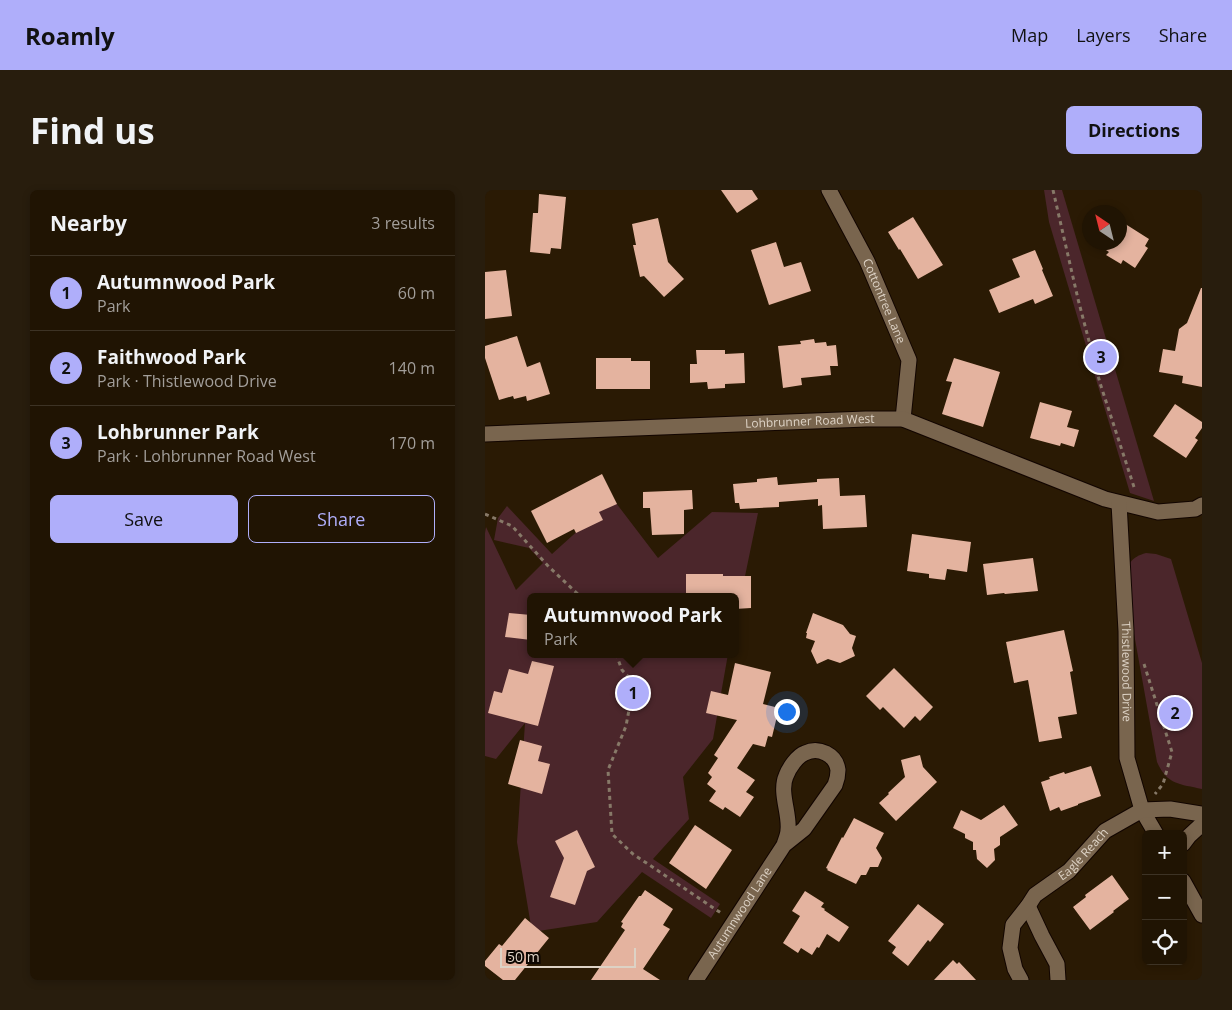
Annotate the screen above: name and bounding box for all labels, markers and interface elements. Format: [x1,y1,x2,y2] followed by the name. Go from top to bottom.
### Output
[25,19,115,52] text: Roamly
[1011,23,1048,47] text: Map
[1076,23,1131,47] text: Layers
[1159,23,1207,47] text: Share
[1066,106,1202,154] button: Directions
[30,107,155,154] text: Find us
[1082,205,1127,250] north arrow
[50,209,127,237] text: Nearby
[371,212,435,234] text: 3 results
[859,256,910,346] street label: Cottontree Lane
[97,269,275,295] text: Autumnwood Park
[61,282,71,304] text: 1
[398,282,435,304] text: 60 m
[97,295,130,317] text: Park
[1085,338,1117,376] pin: 3
[97,344,246,370] text: Faithwood Park
[61,357,71,379] text: 2
[389,357,435,379] text: 140 m
[97,370,277,392] text: Park · Thistlewood Drive
[745,410,874,432] street label: Lohbrunner Road West
[97,419,259,445] text: Lohbrunner Park
[61,432,71,454] text: 3
[389,432,435,454] text: 170 m
[97,445,316,467] text: Park · Lohbrunner Road West
[50,495,238,543] button: Save
[248,495,435,543] button: Share
[527,593,739,658] popup
[544,602,722,628] text: Autumnwood Park
[1117,621,1136,722] street label: Thistlewood Drive
[544,628,577,650] text: Park
[617,674,649,712] pin: 1
[1159,694,1191,732] pin: 2
[774,699,800,725] your location
[1054,824,1112,884] street label: Eagle Reach
[1142,830,1187,965] map controls
[1142,830,1187,875] button: +
[703,863,776,962] street label: Autumnwood Lane
[1142,875,1187,920] button: −
[1142,920,1187,965] button: locate
[500,945,636,968] scale bar
[507,947,540,966] text: 50 m

